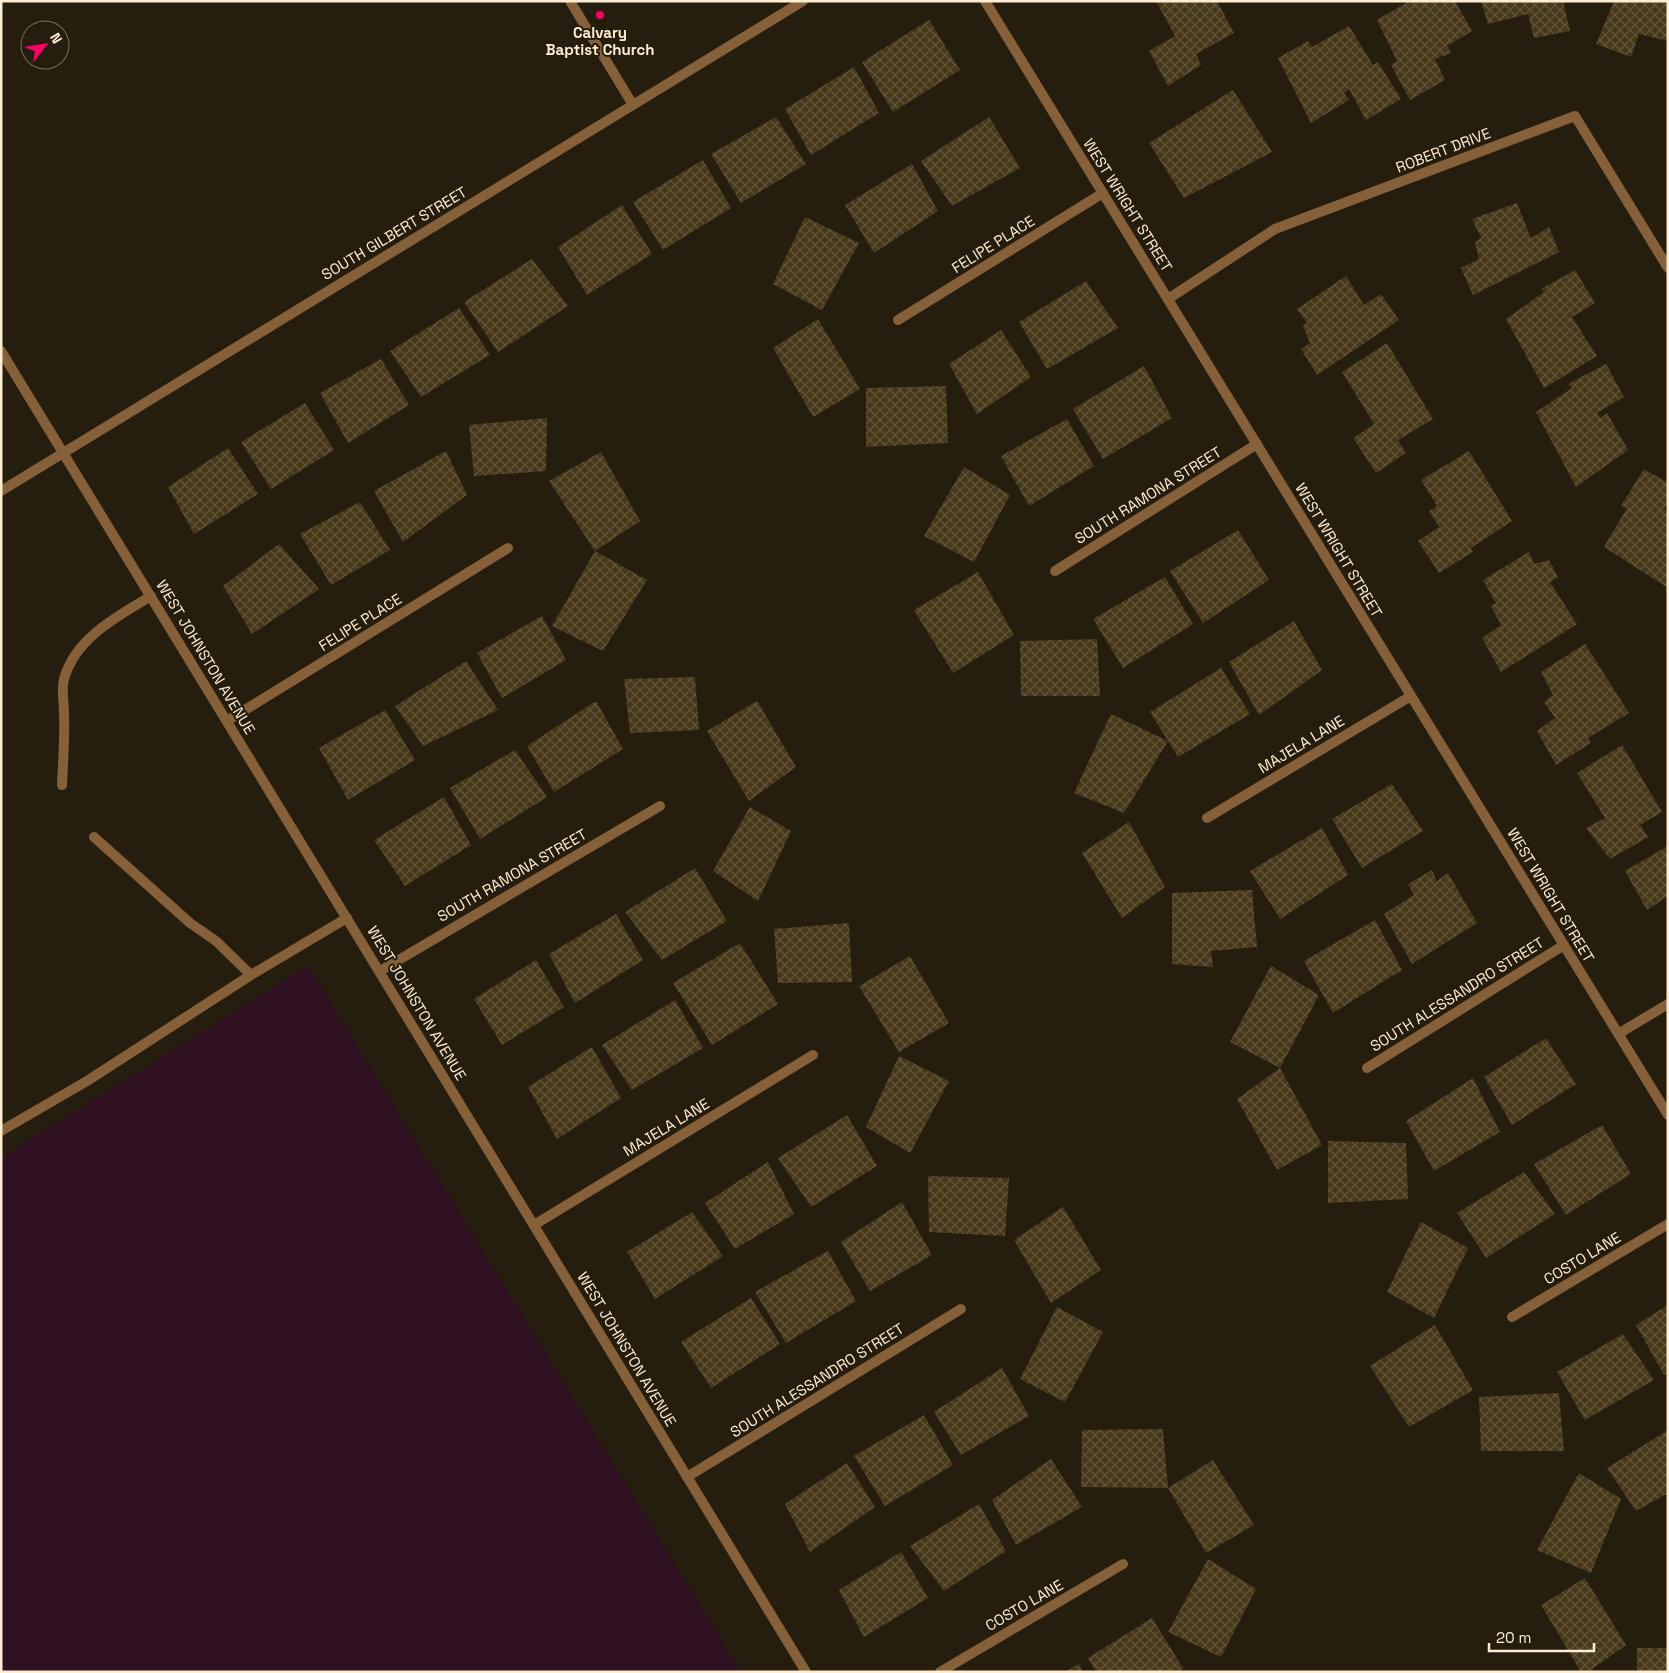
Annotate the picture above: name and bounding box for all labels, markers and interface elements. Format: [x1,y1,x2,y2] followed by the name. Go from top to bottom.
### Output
[594,9,606,21] marker: Calvary Baptist Church
[20,20,70,70] north arrow
[546,23,654,59] place label: Calvary Baptist Church
[46,30,66,47] text: N
[1393,123,1493,177] street label: ROBERT DRIVE
[1079,135,1177,275] street label: WEST WRIGHT STREET
[318,182,470,284] street label: SOUTH GILBERT STREET
[948,211,1038,277] street label: FELIPE PLACE
[1071,442,1225,548] street label: SOUTH RAMONA STREET
[1291,479,1387,621] street label: WEST WRIGHT STREET
[152,576,260,738] street label: WEST JOHNSTON AVENUE
[315,589,405,655] street label: FELIPE PLACE
[1254,711,1348,777] street label: MAJELA LANE
[434,824,590,926] street label: SOUTH RAMONA STREET
[1503,824,1599,966] street label: WEST WRIGHT STREET
[363,922,471,1084] street label: WEST JOHNSTON AVENUE
[1367,932,1548,1055] street label: SOUTH ALESSANDRO STREET
[619,1094,713,1160] street label: MAJELA LANE
[1540,1228,1624,1288] street label: COSTO LANE
[573,1268,681,1430] street label: WEST JOHNSTON AVENUE
[727,1318,908,1441] street label: SOUTH ALESSANDRO STREET
[982,1575,1066,1635] street label: COSTO LANE
[1489,1620,1594,1652] scale bar
[1496,1628,1531,1647] text: 20 m

